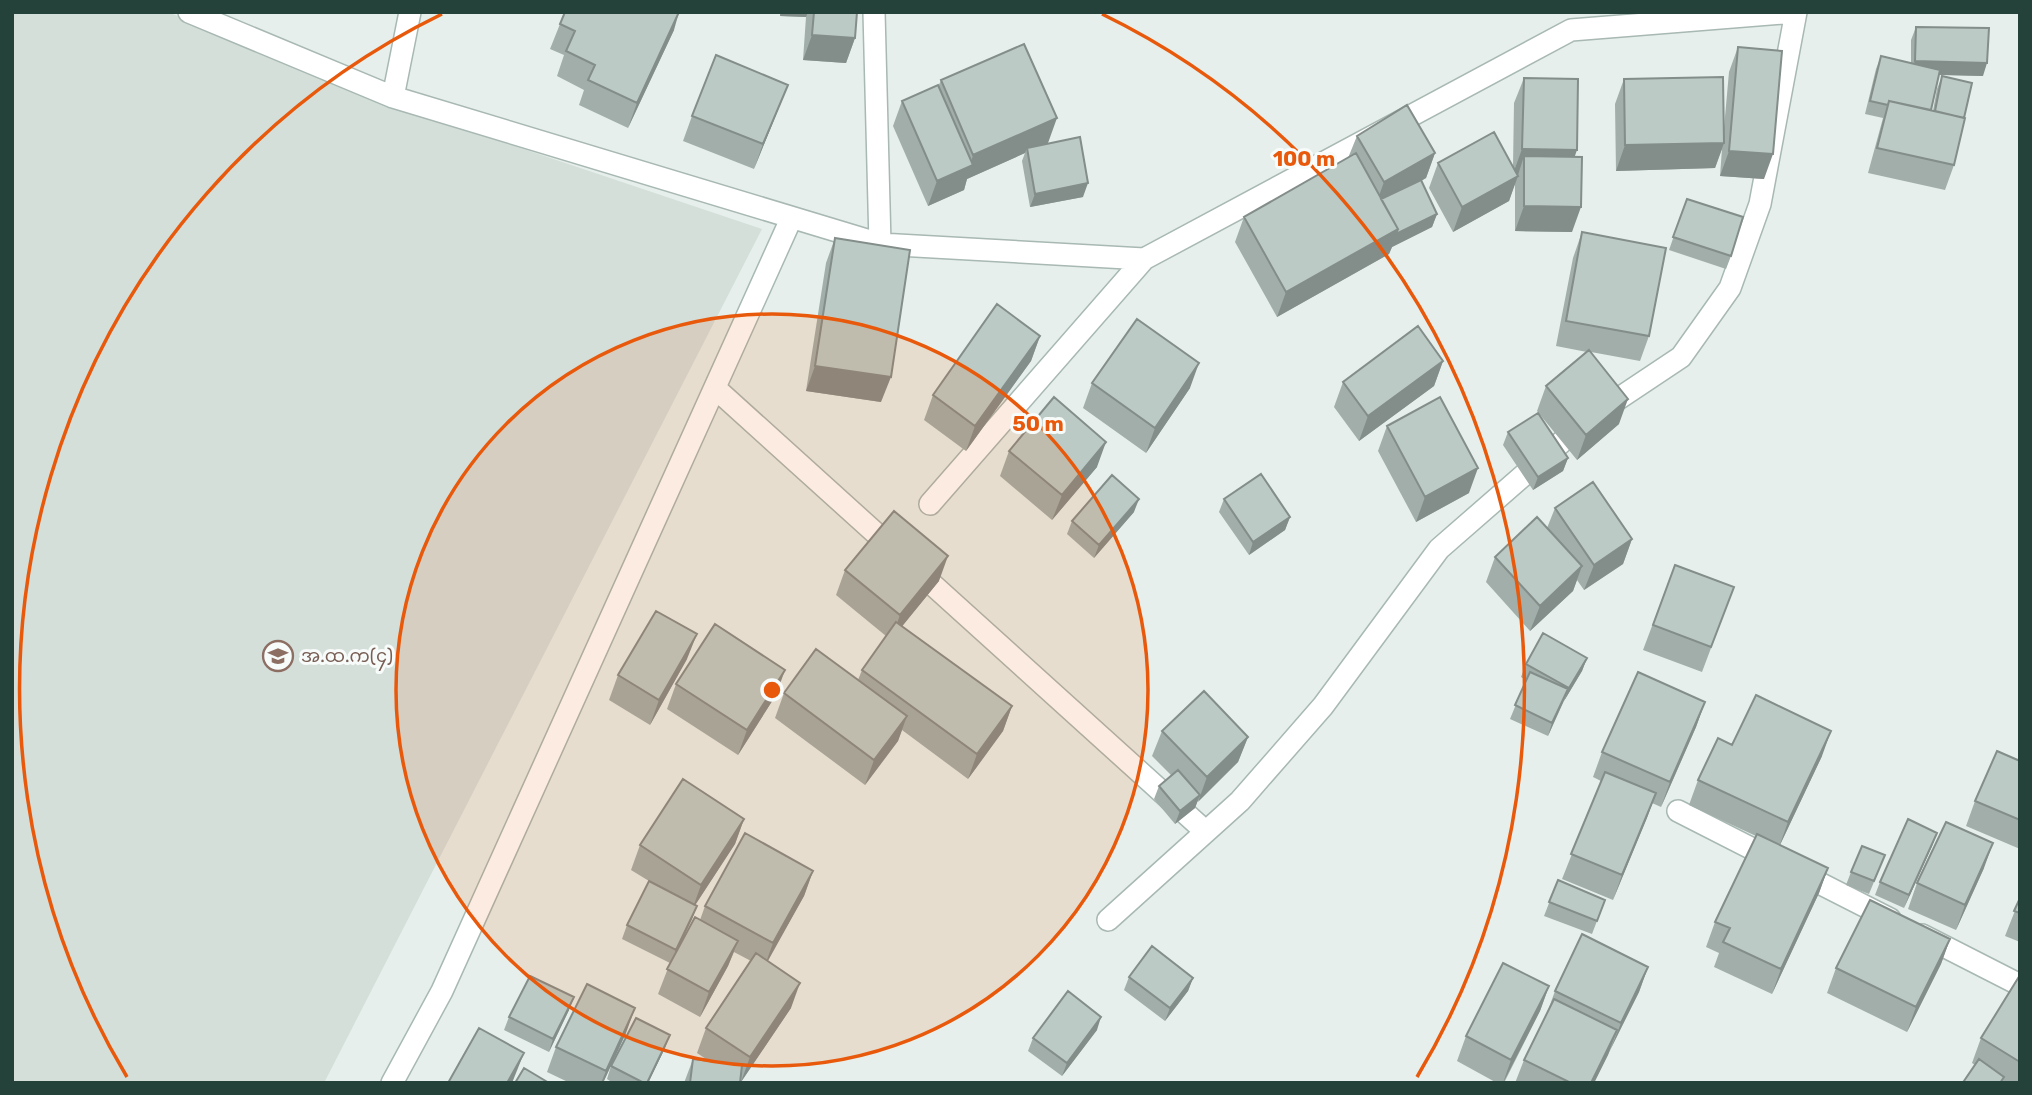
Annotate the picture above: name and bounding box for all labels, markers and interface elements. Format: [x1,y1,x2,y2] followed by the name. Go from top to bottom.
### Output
[1273,146,1335,171] text: 100 m
[1012,411,1064,436] text: 50 m
[261,639,295,673] school or university icon: အ.ထ.က(၄)
[301,645,393,671] place label: အ.ထ.က(၄)
[760,678,784,702] centre of rings

